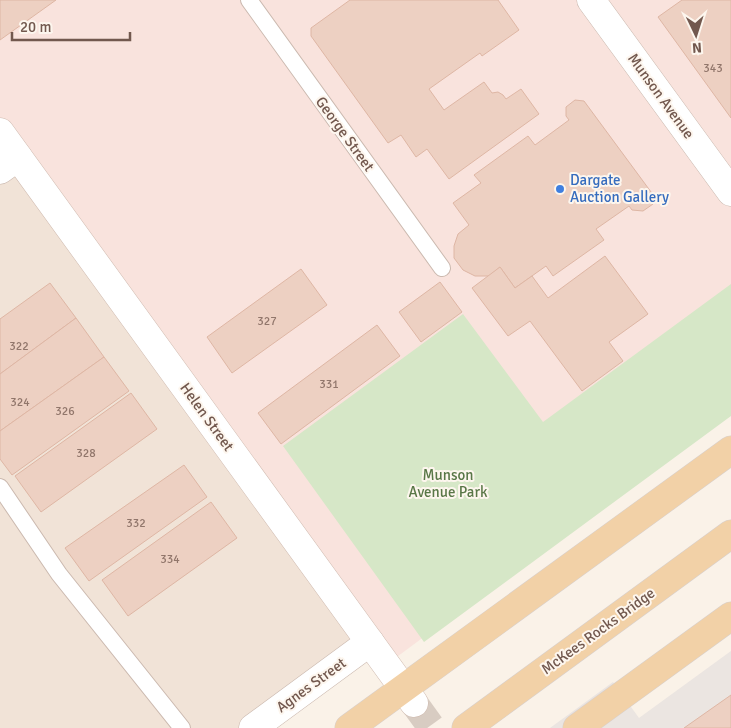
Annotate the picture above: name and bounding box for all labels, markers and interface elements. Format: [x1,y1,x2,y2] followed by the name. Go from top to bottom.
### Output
[12,10,130,42] scale bar
[671,10,721,60] north arrow
[20,18,51,36] text: 20 m
[691,39,702,56] text: N
[624,50,698,142] street label: Munson Avenue
[703,61,723,76] house number: 343
[312,93,378,175] street label: George Street
[570,171,669,206] place label: Dargate Auction Gallery
[554,183,566,195] marker: Dargate Auction Gallery
[257,314,277,329] house number: 327
[9,339,29,354] house number: 322
[319,377,339,392] house number: 331
[176,379,238,455] street label: Helen Street
[10,395,30,410] house number: 324
[55,404,75,419] house number: 326
[76,446,96,461] house number: 328
[408,466,488,501] park label: Munson Avenue Park
[126,516,146,531] house number: 332
[160,552,180,567] house number: 334
[538,584,658,678] street label: McKees Rocks Bridge
[273,654,349,716] street label: Agnes Street

